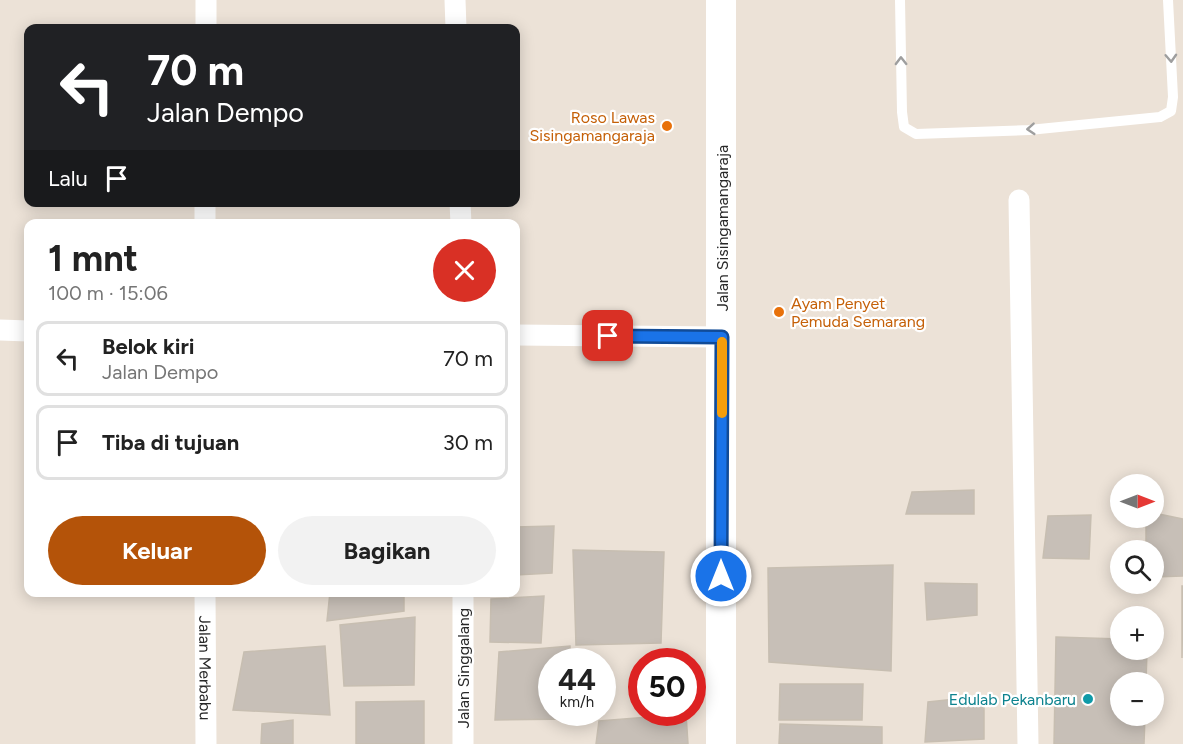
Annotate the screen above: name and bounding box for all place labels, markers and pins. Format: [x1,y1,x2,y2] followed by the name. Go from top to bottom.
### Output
[530,108,655,145] place label: Roso Lawas Sisingamangaraja
[660,119,674,133] marker: Roso Lawas Sisingamangaraja
[791,294,925,331] place label: Ayam Penyet Pemuda Semarang
[772,305,786,319] marker: Ayam Penyet Pemuda Semarang
[582,310,633,361] pin
[949,690,1076,709] place label: Edulab Pekanbaru
[1081,692,1095,706] marker: Edulab Pekanbaru

